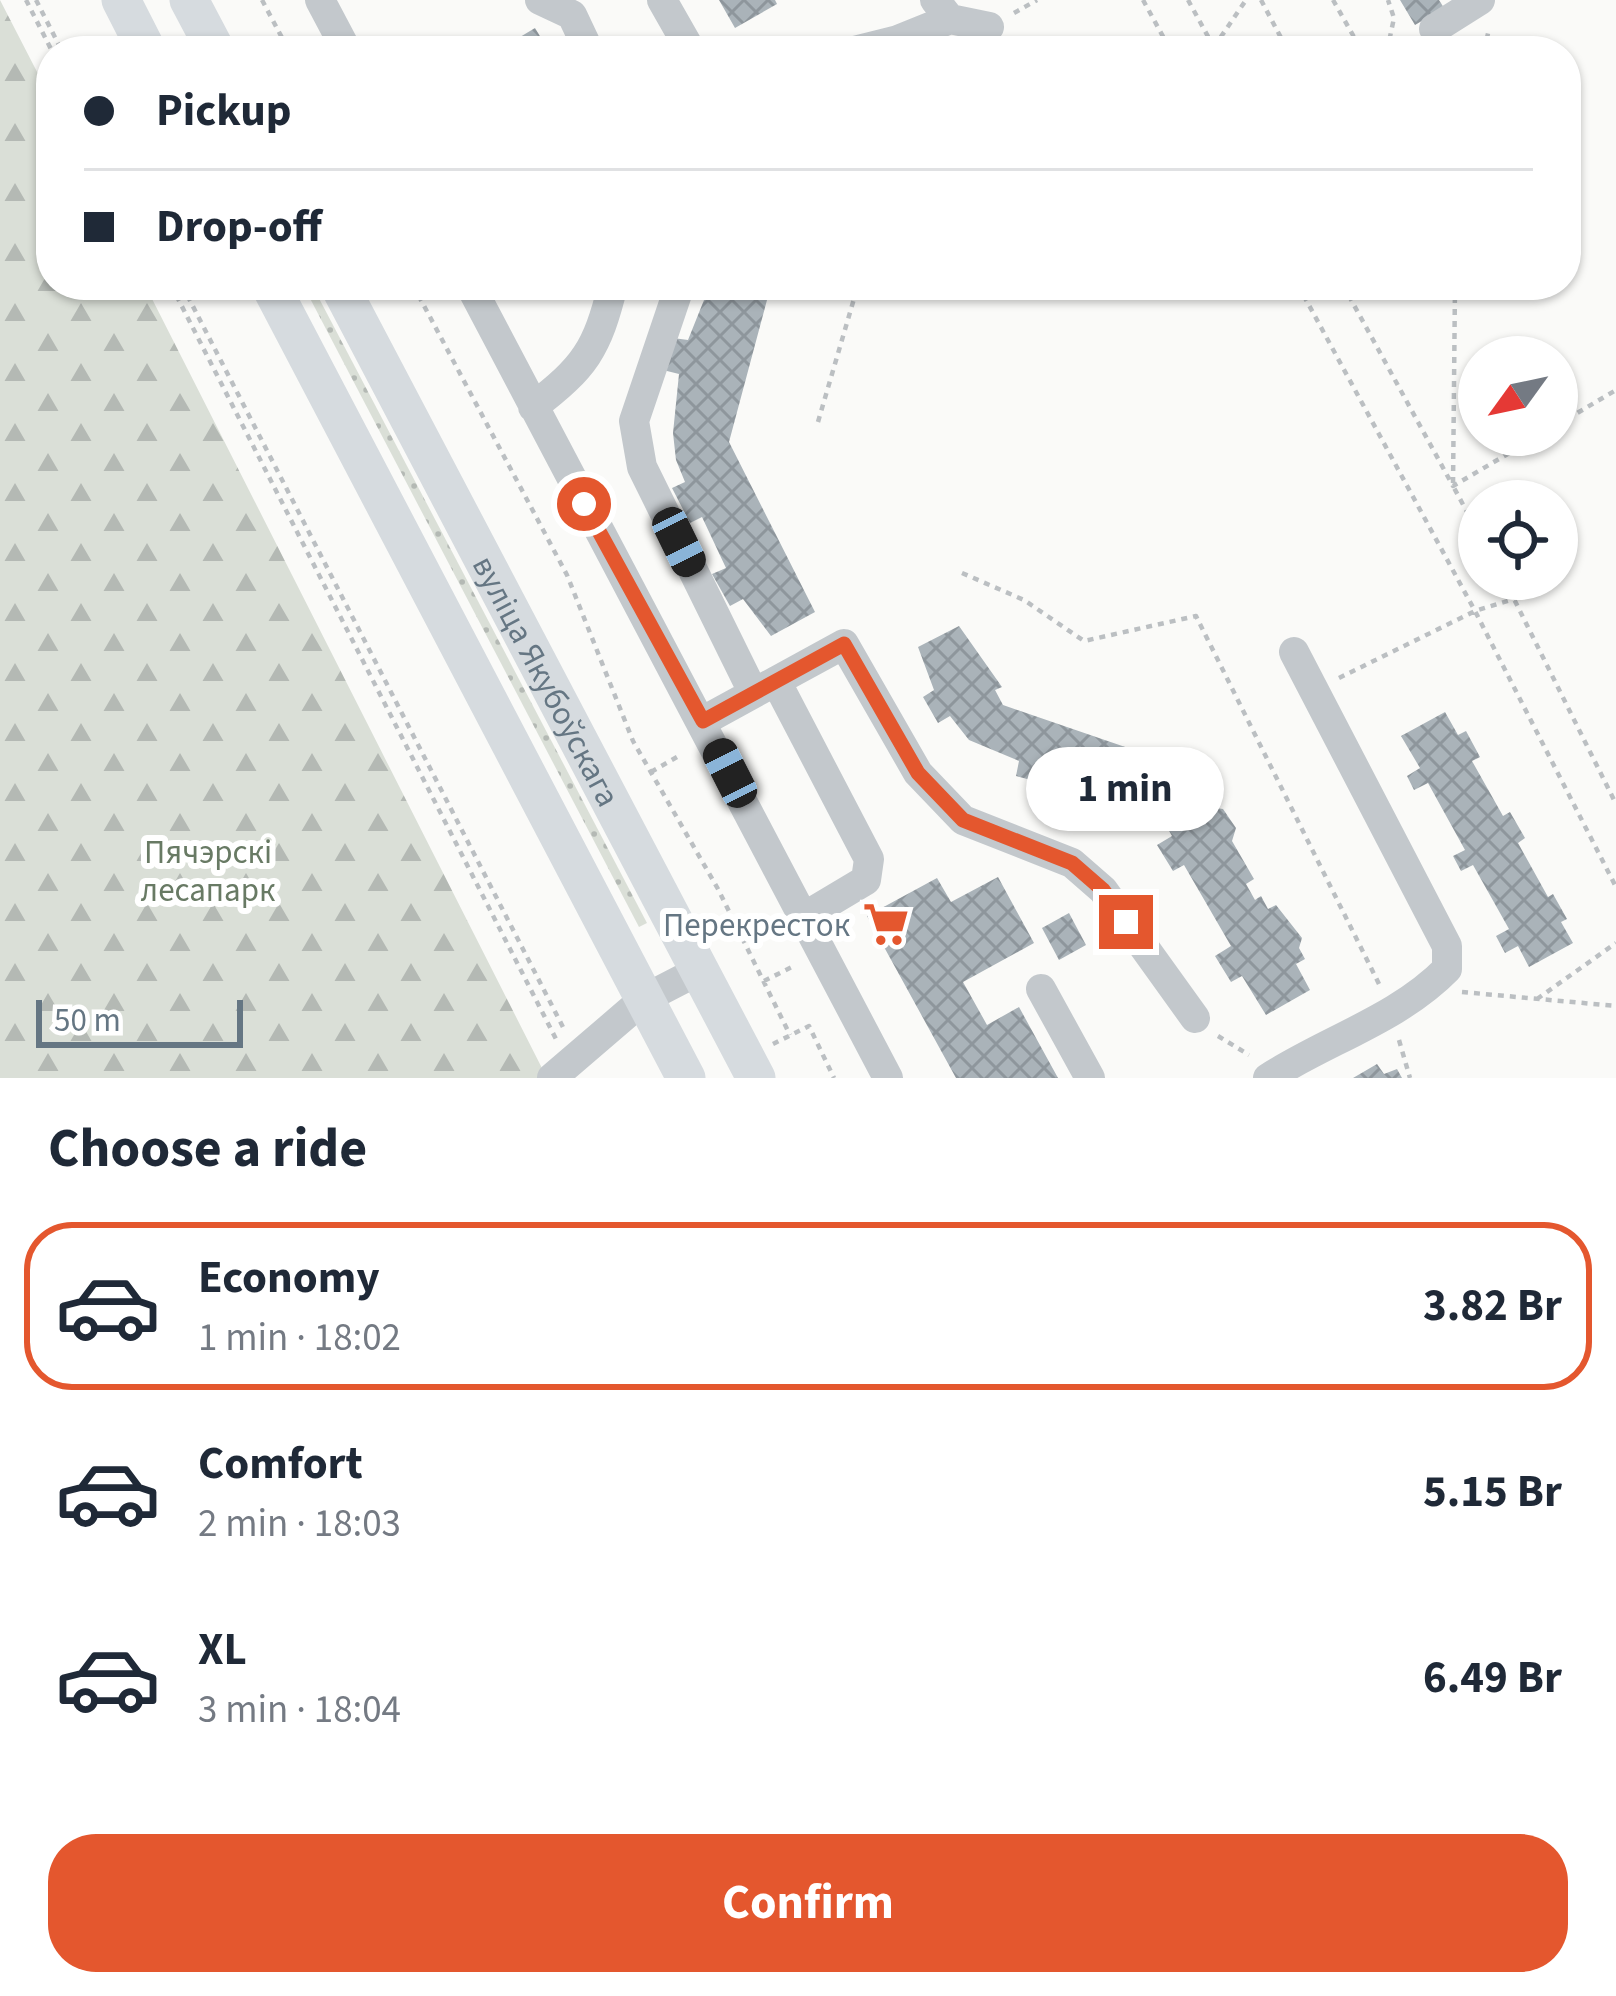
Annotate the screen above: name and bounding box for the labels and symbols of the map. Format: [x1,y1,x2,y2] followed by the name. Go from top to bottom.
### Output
[1458,336,1578,456] north arrow
[557,477,611,531] route start
[647,502,711,582] car
[460,548,631,815] street label: вуліца Якубоўскага
[698,733,762,813] car
[1027,748,1225,832] callout: 1 min
[141,829,276,914] park label: Пячэрскі лесапарк
[1099,895,1153,949] route end
[861,899,911,949] supermarket icon: Перекресток
[663,902,851,949] place label: Перекресток
[36,994,243,1047] scale bar

